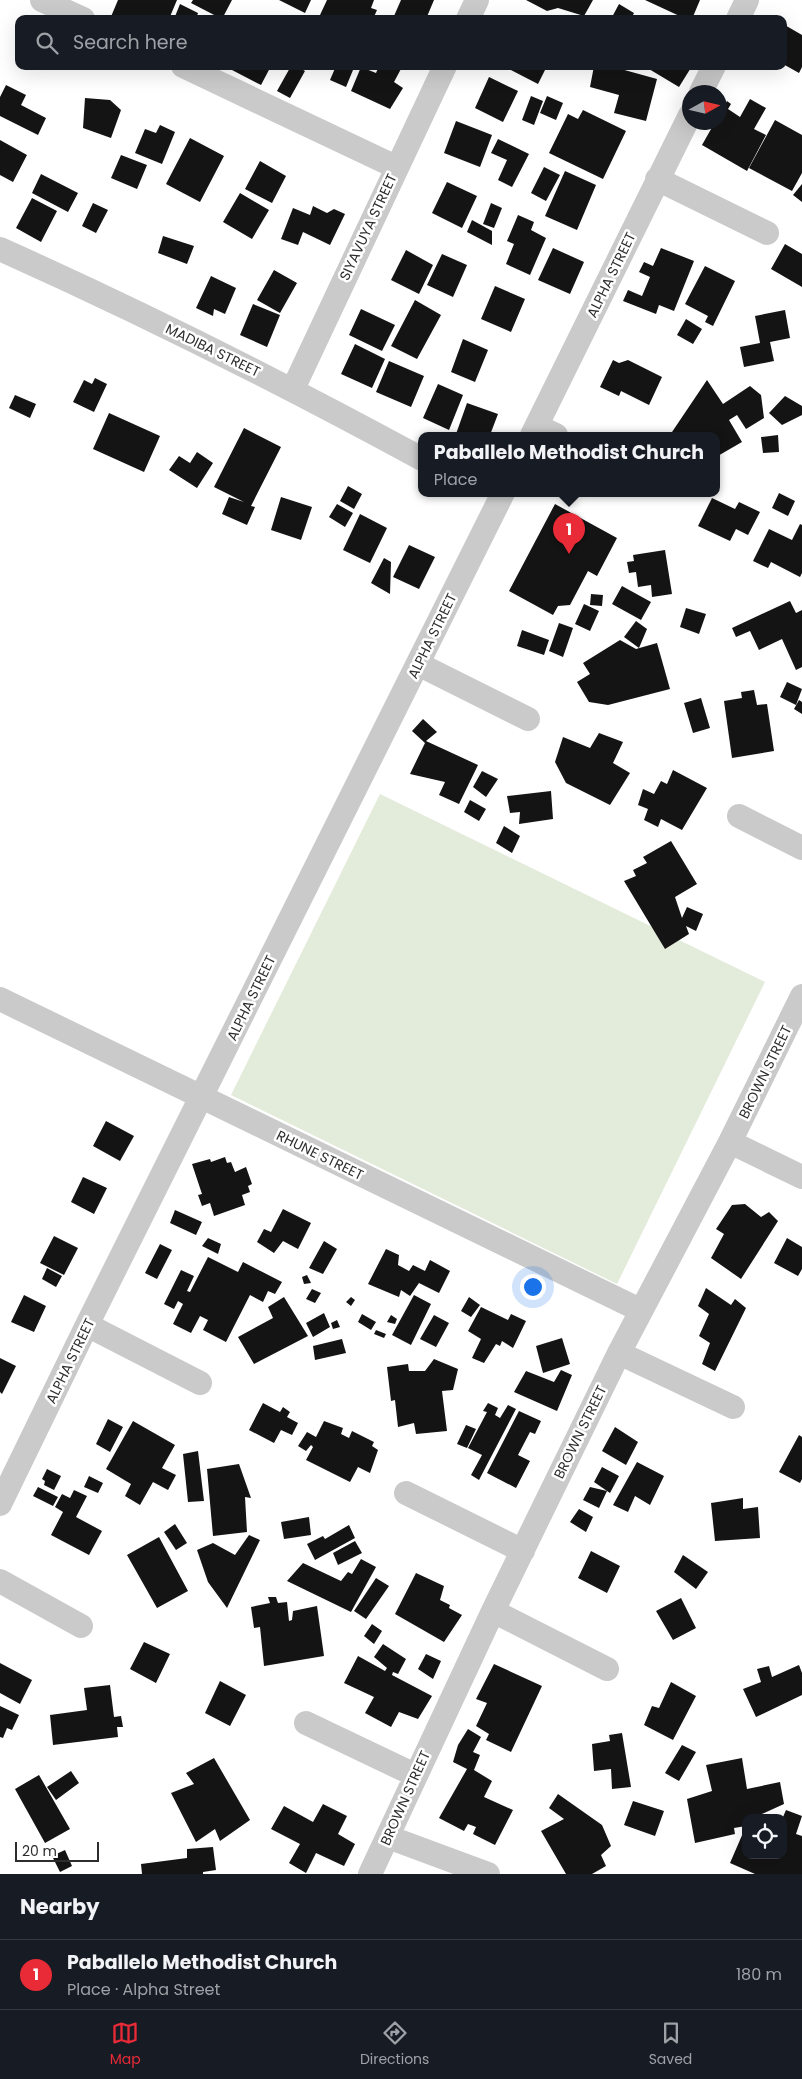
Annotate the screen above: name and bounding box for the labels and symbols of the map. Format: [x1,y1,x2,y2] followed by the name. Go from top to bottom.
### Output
[682,85,727,130] north arrow
[334,170,402,284] street label: SIYAVUYA STREET
[582,229,640,321] street label: ALPHA STREET
[162,318,264,382] street label: MADIBA STREET
[553,513,585,554] pin: 1
[403,590,461,682] street label: ALPHA STREET
[222,952,280,1044] street label: ALPHA STREET
[734,1022,796,1122] street label: BROWN STREET
[273,1125,367,1185] street label: RHUNE STREET
[520,1274,546,1300] your location
[41,1315,99,1407] street label: ALPHA STREET
[549,1382,611,1482] street label: BROWN STREET
[375,1747,435,1848] street label: BROWN STREET
[15,1839,99,1862] scale bar

